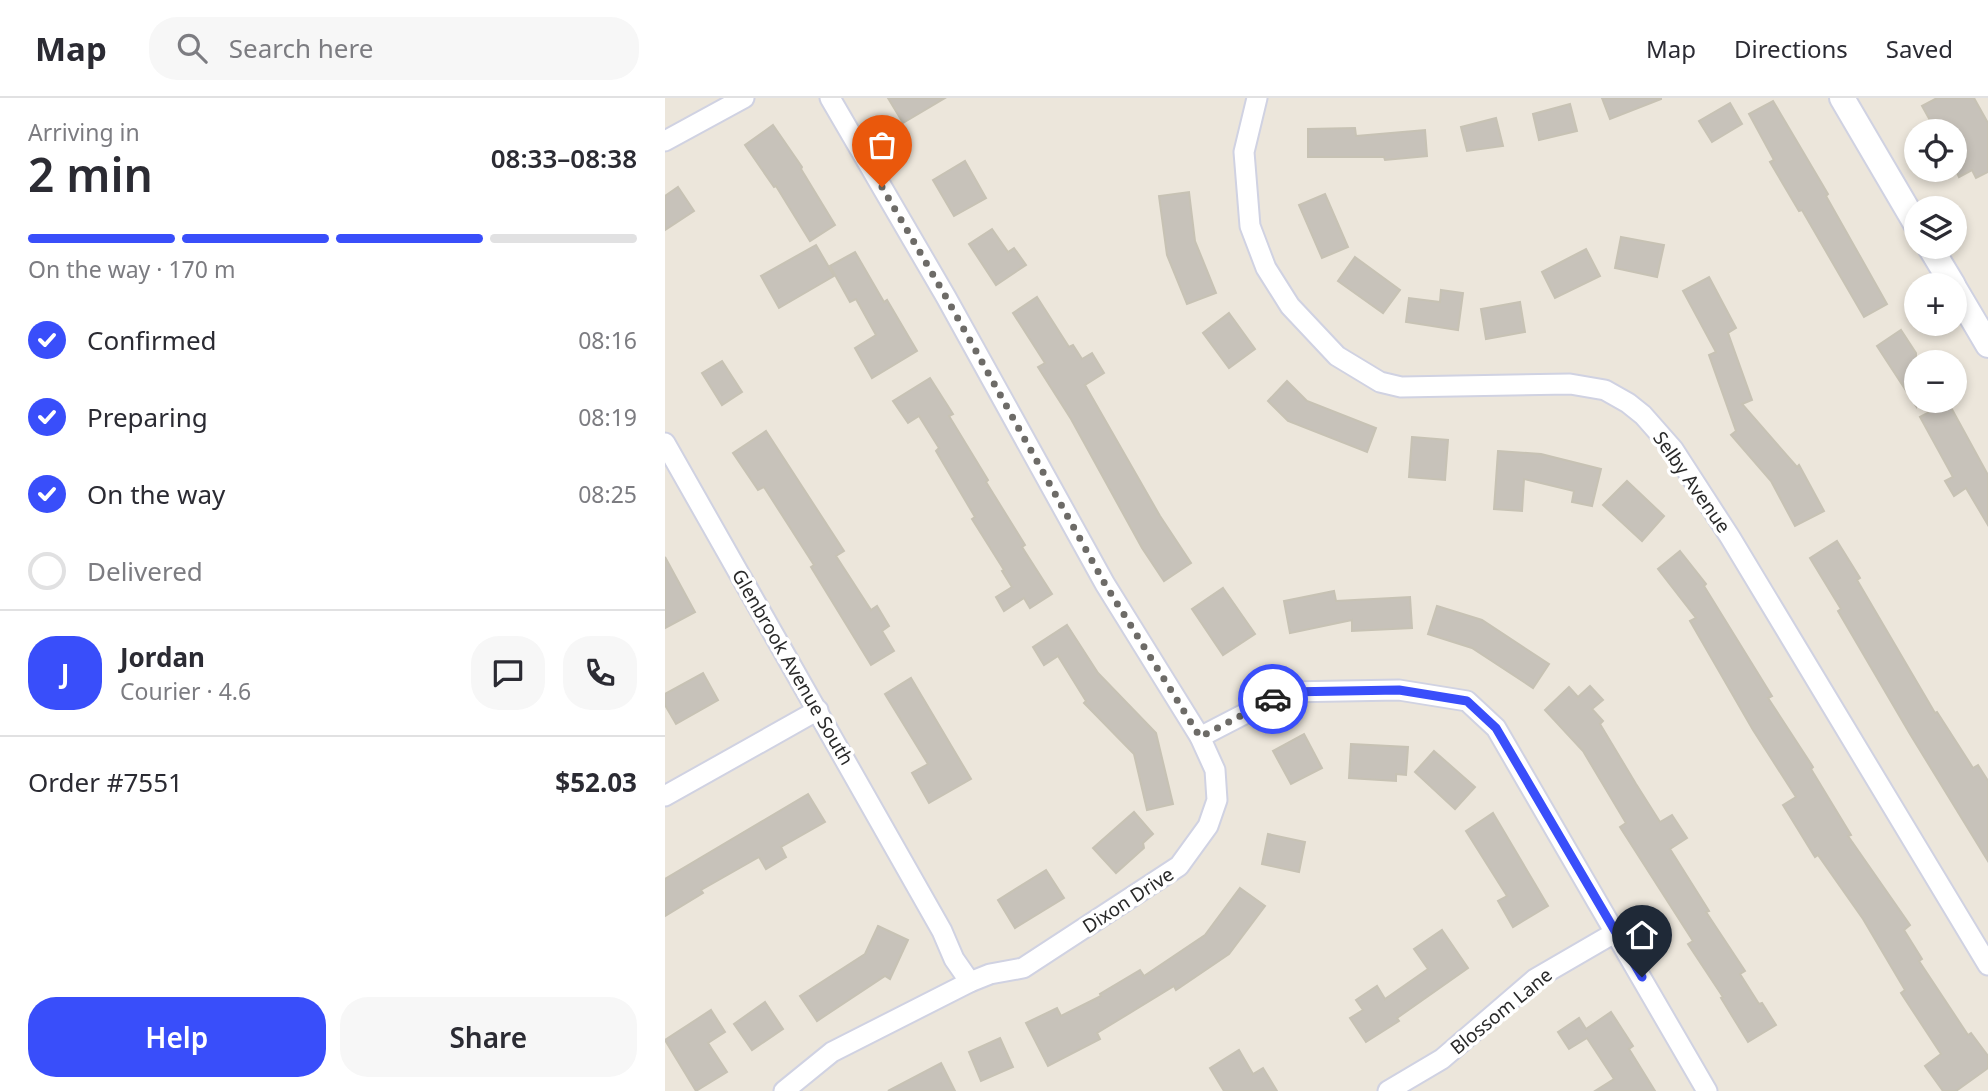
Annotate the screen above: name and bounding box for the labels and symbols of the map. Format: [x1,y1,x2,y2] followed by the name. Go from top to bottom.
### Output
[852,115,912,187] pin
[1647,426,1737,538] street label: Selby Avenue
[726,564,860,770] street label: Glenbrook Avenue South
[1238,664,1308,734] courier
[1077,861,1179,939] street label: Dixon Drive
[1612,905,1672,977] pin
[1445,962,1557,1060] street label: Blossom Lane

